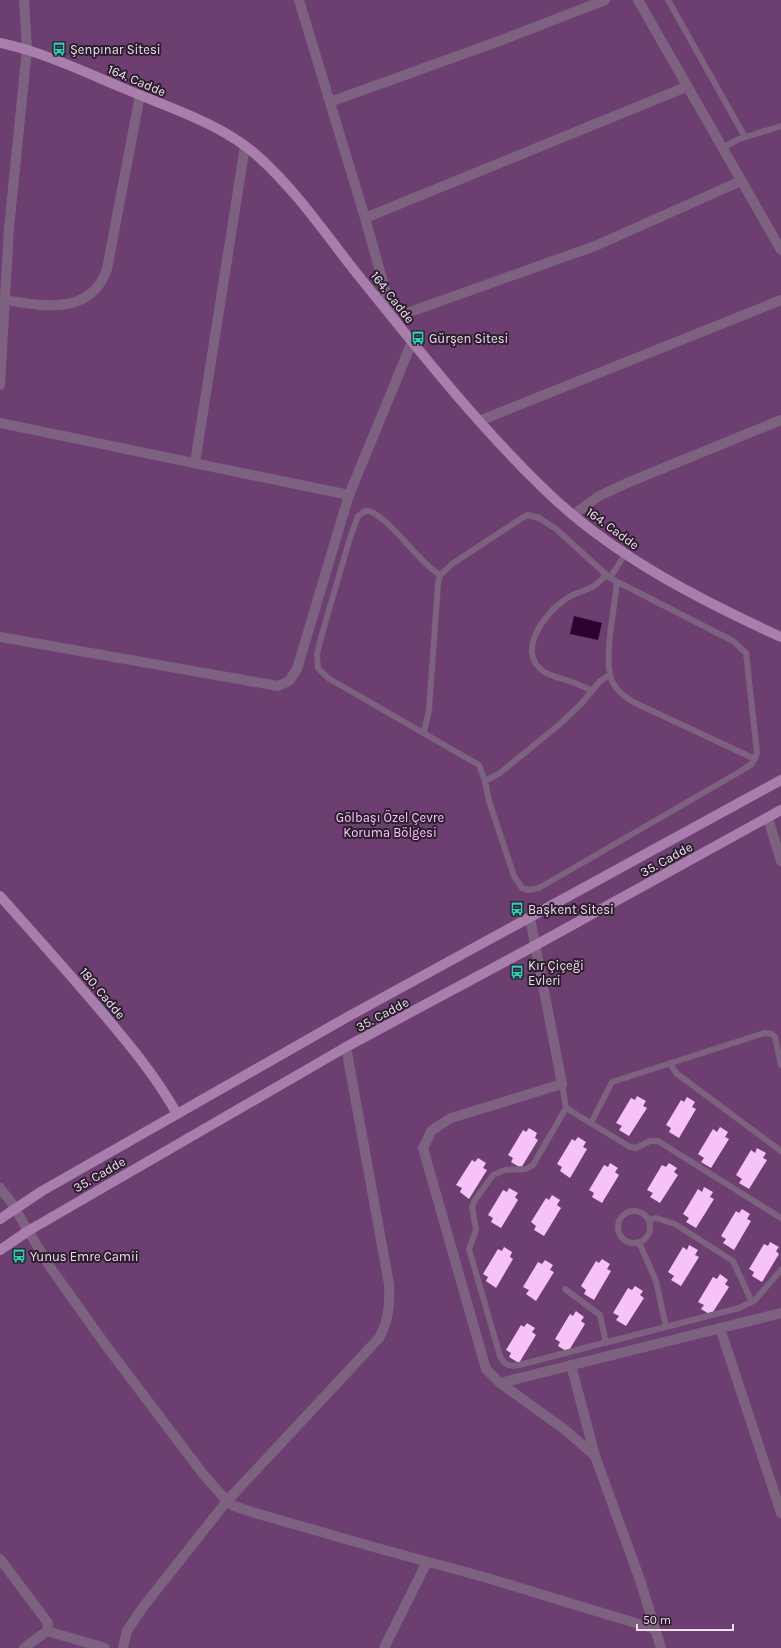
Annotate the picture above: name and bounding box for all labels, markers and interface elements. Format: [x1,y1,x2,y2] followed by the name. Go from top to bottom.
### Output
[51,41,67,57] bus stop icon: Şenpınar Sitesi
[70,42,161,57] place label: Şenpınar Sitesi
[106,62,168,100] street label: 164. Cadde
[368,268,418,326] street label: 164. Cadde
[410,330,426,346] bus stop icon: Gürşen Sitesi
[429,331,508,346] place label: Gürşen Sitesi
[583,504,642,553] street label: 164. Cadde
[336,809,444,840] park label: Gölbaşı Özel Çevre Koruma Bölgesi
[637,839,695,880] street label: 35. Cadde
[509,901,525,917] bus stop icon: Başkent Sitesi
[528,902,614,917] place label: Başkent Sitesi
[528,958,584,988] place label: Kır Çiçeği Evleri
[509,964,525,980] bus stop icon: Kır Çiçeği Evleri
[77,965,129,1022] street label: 180. Cadde
[353,994,411,1035] street label: 35. Cadde
[71,1153,128,1195] street label: 35. Cadde
[11,1248,27,1264] bus stop icon: Yunus Emre Camii
[30,1249,139,1264] place label: Yunus Emre Camii
[637,1606,733,1632] scale bar
[643,1613,671,1627] text: 50 m

